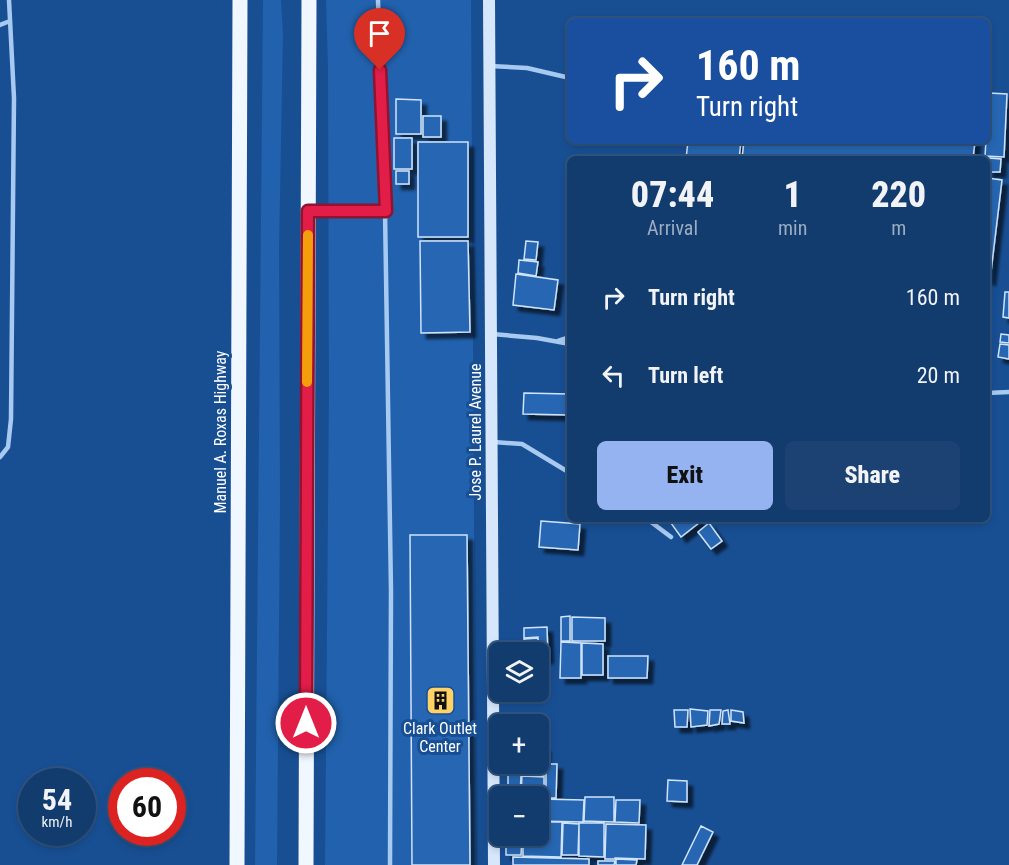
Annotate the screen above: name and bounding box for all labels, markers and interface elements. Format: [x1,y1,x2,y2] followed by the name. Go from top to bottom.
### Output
[354,8,405,70] pin
[363,17,396,50] icon: arrive
[696,41,801,90] text: 160 m
[597,42,675,120] icon: right
[696,91,798,123] text: Turn right
[631,174,714,216] text: 07:44
[784,174,802,216] text: 1
[871,174,926,216] text: 220
[647,216,698,240] text: Arrival
[778,216,807,240] text: min
[891,216,906,240] text: m
[597,281,630,314] icon: right
[648,285,735,310] text: Turn right
[906,285,960,310] text: 160 m
[211,350,230,514] street label: Manuel A. Roxas Highway
[597,359,630,392] icon: left
[466,363,485,501] street label: Jose P. Laurel Avenue
[648,363,723,388] text: Turn left
[917,363,960,388] text: 20 m
[597,441,773,510] button: Exit
[785,441,960,510] button: Share
[489,642,549,846] map controls
[489,642,549,702] button: layers
[424,684,456,716] building icon: Clark Outlet Center
[274,691,338,755] position arrow
[489,714,549,774] button: +
[403,719,477,756] place label: Clark Outlet Center
[108,768,186,846] speed limit sign: 60
[42,782,72,817] text: 54
[489,786,549,846] button: −
[42,813,72,831] text: km/h

